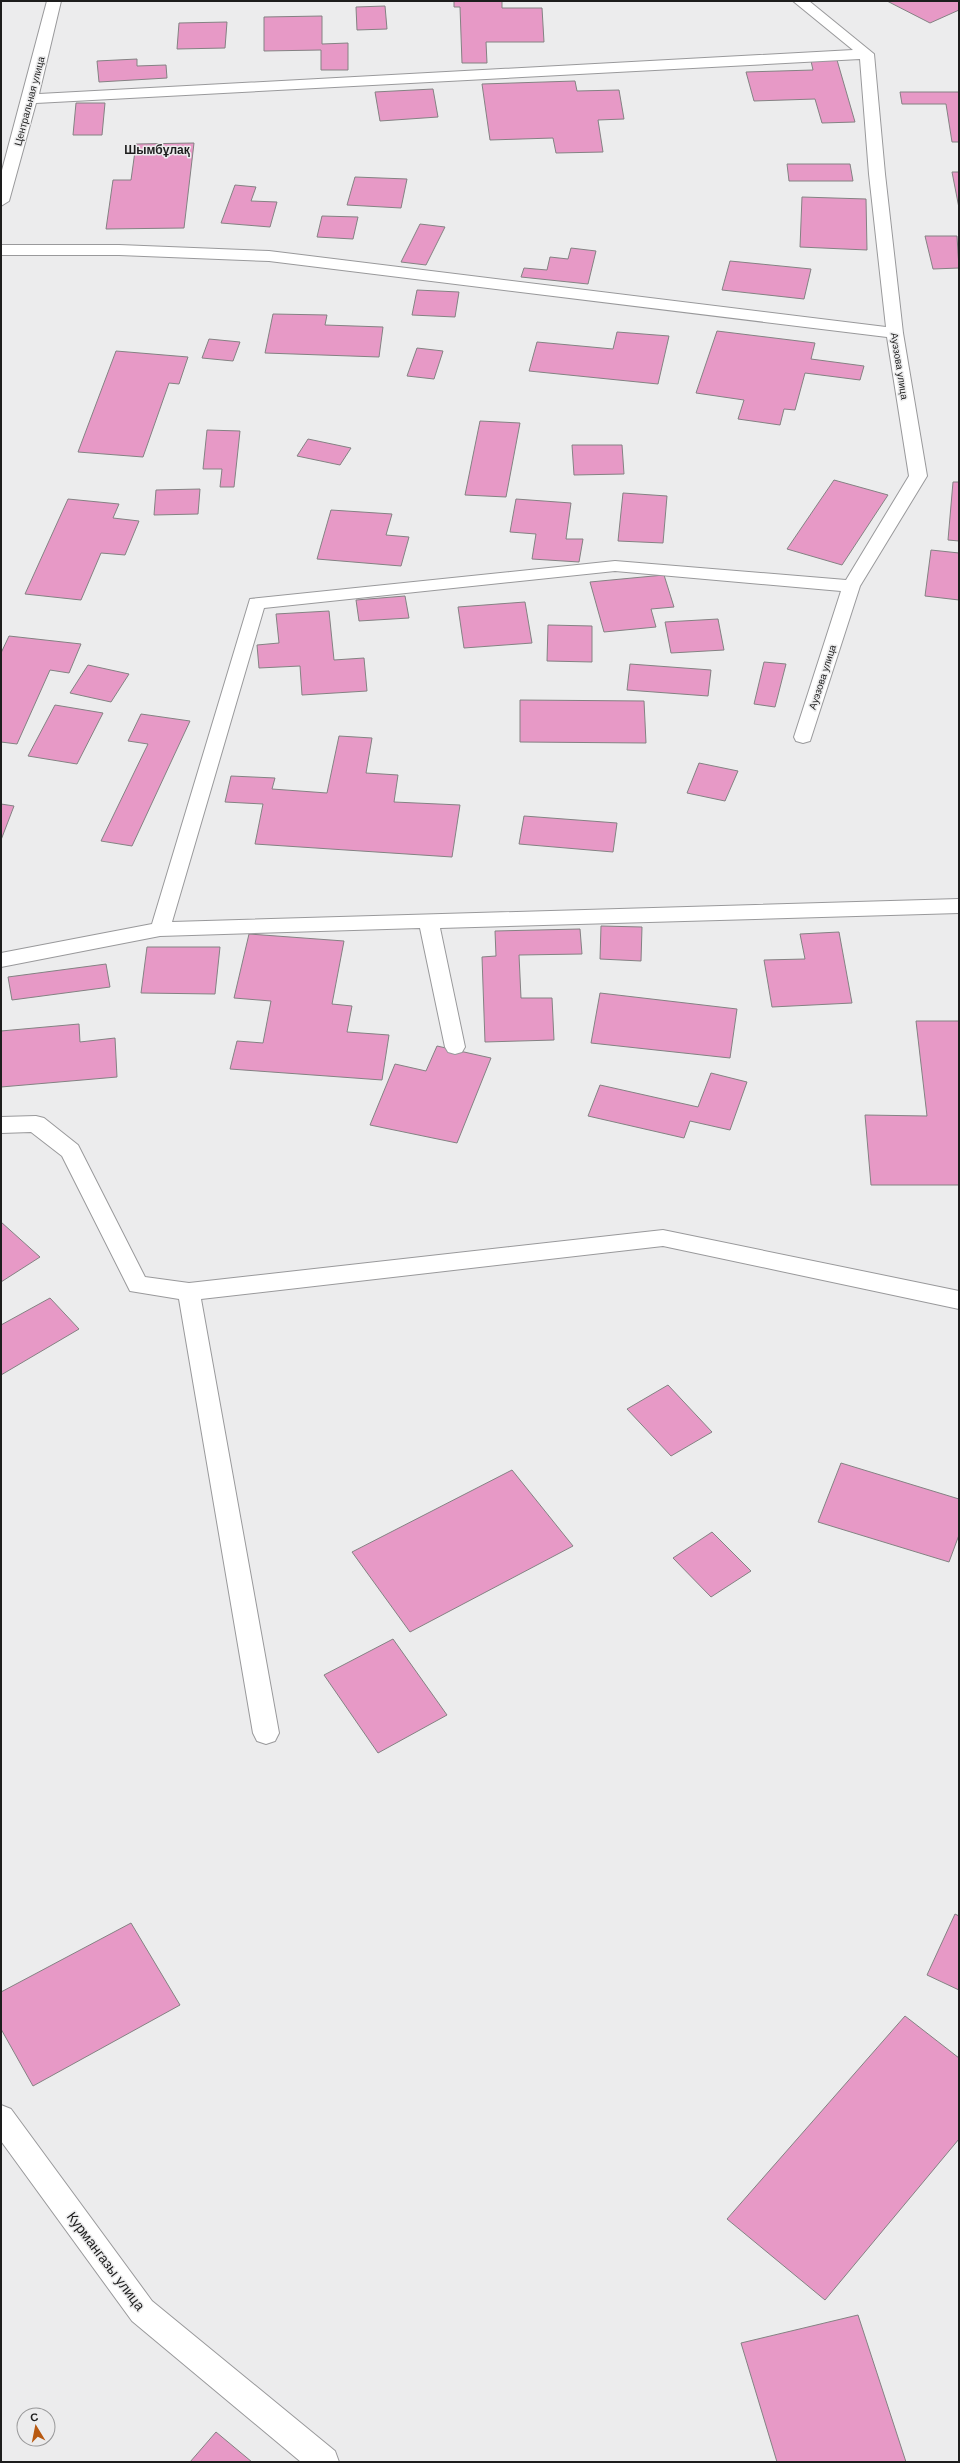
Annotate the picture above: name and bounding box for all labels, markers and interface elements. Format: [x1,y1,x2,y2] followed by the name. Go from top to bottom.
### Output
[12,55,47,147] street label: Центральная улица
[124,143,190,157] district label: Шымбұлақ
[889,332,910,401] street label: Ауэзова улица
[807,643,838,711] street label: Ауэзова улица
[64,2209,148,2314] street label: Курмангазы улица
[16,2407,56,2447] north arrow
[29,2411,39,2424] text: С

